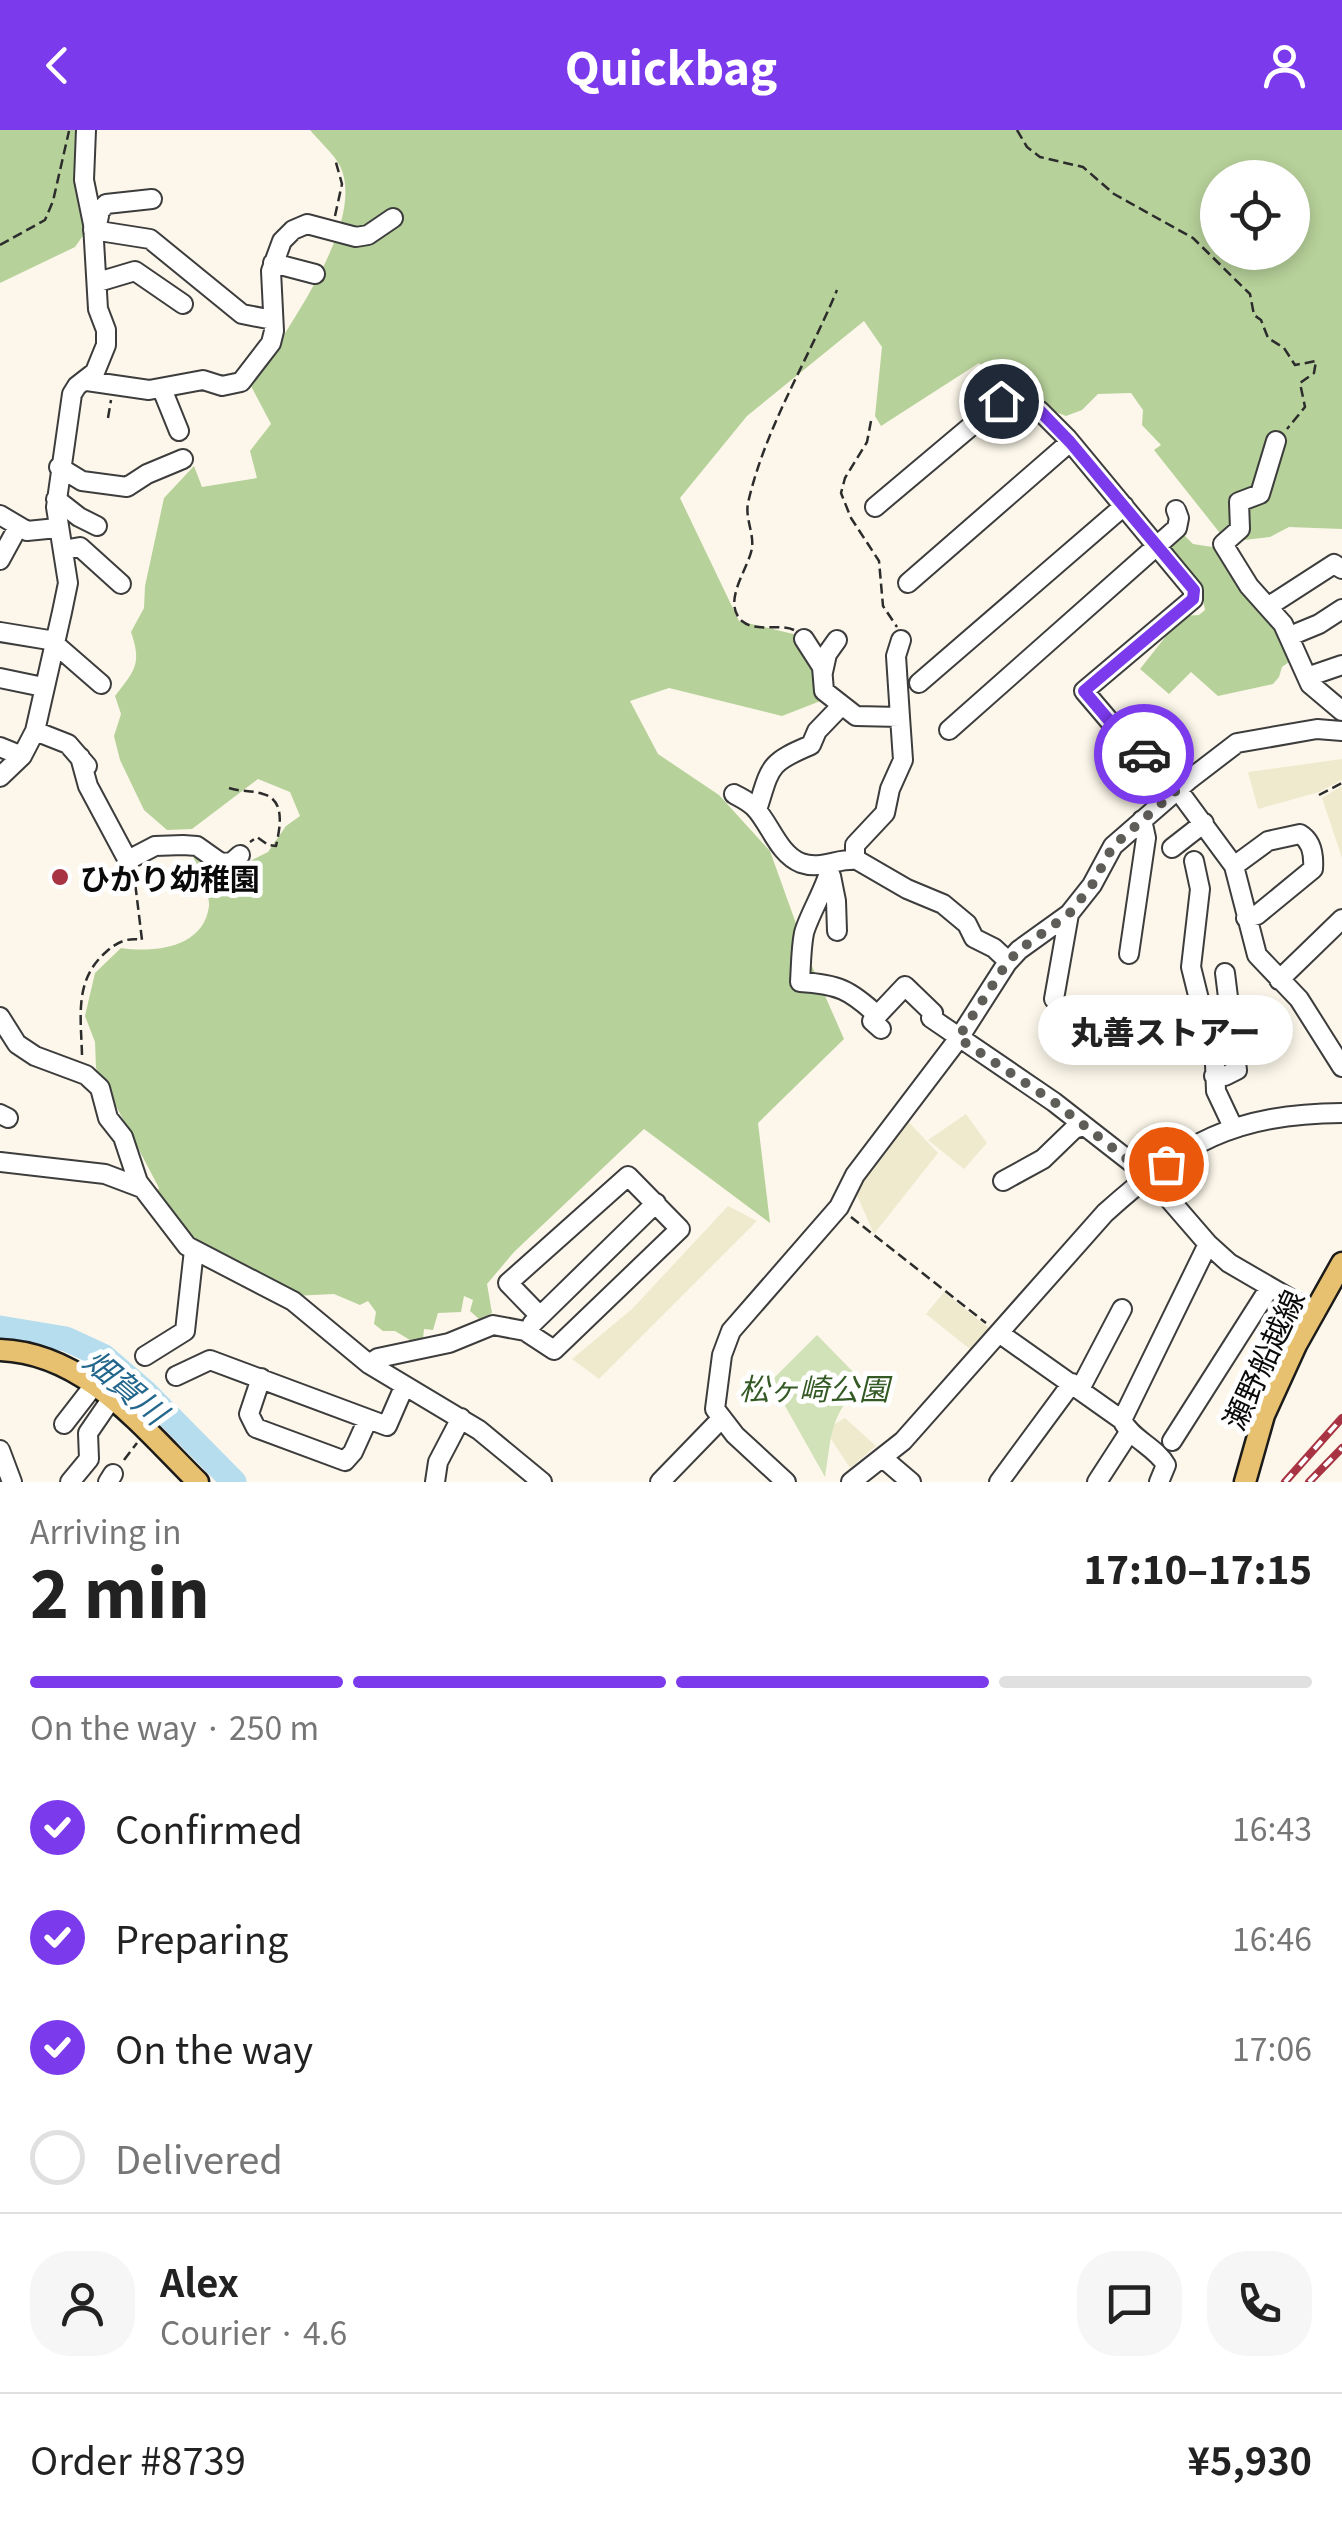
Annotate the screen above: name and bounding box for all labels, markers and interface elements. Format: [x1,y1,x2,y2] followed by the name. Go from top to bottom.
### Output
[565,33,777,98] text: Quickbag
[30,38,85,93] icon: back
[1257,38,1312,93] icon: person
[1200,160,1310,270] map controls
[1200,160,1310,270] button: locate
[959,359,1044,444] pin
[974,374,1029,429] icon: home
[1094,704,1194,804] courier
[1117,727,1172,782] icon: car
[80,855,260,899] place label: ひかり幼稚園
[49,866,71,888] marker: ひかり幼稚園
[1038,994,1294,1064] callout: 丸善ストアー
[1070,1007,1261,1053] text: 丸善ストアー
[1124,1122,1209,1207] pin
[1139,1137,1194,1192] icon: bag
[1210,1282,1314,1436] street label: 瀬野船越線
[75,1337,181,1435] water label: 畑賀川
[739,1365,893,1409] park label: 松ヶ崎公園
[30,1507,182,1553] text: Arriving in
[1083,1540,1312,1595] text: 17:10–17:15
[30,1543,210,1637] text: 2 min
[30,1703,319,1749] text: On the way · 250 m
[30,1800,85,1855] icon: check
[115,1800,303,1855] text: Confirmed
[1232,1804,1312,1850] text: 16:43
[30,1910,85,1965] icon: check
[115,1910,288,1965] text: Preparing
[1232,1914,1312,1960] text: 16:46
[30,2020,85,2075] icon: check
[115,2020,313,2075] text: On the way
[1232,2024,1312,2070] text: 17:06
[115,2130,283,2185] text: Delivered
[30,2251,135,2356] button: person
[1077,2251,1182,2356] button: chat
[1207,2251,1312,2356] button: phone
[160,2253,239,2308] text: Alex
[160,2308,347,2354] text: Courier · 4.6
[30,2431,246,2486] text: Order #8739
[1188,2431,1312,2486] text: ¥5,930

